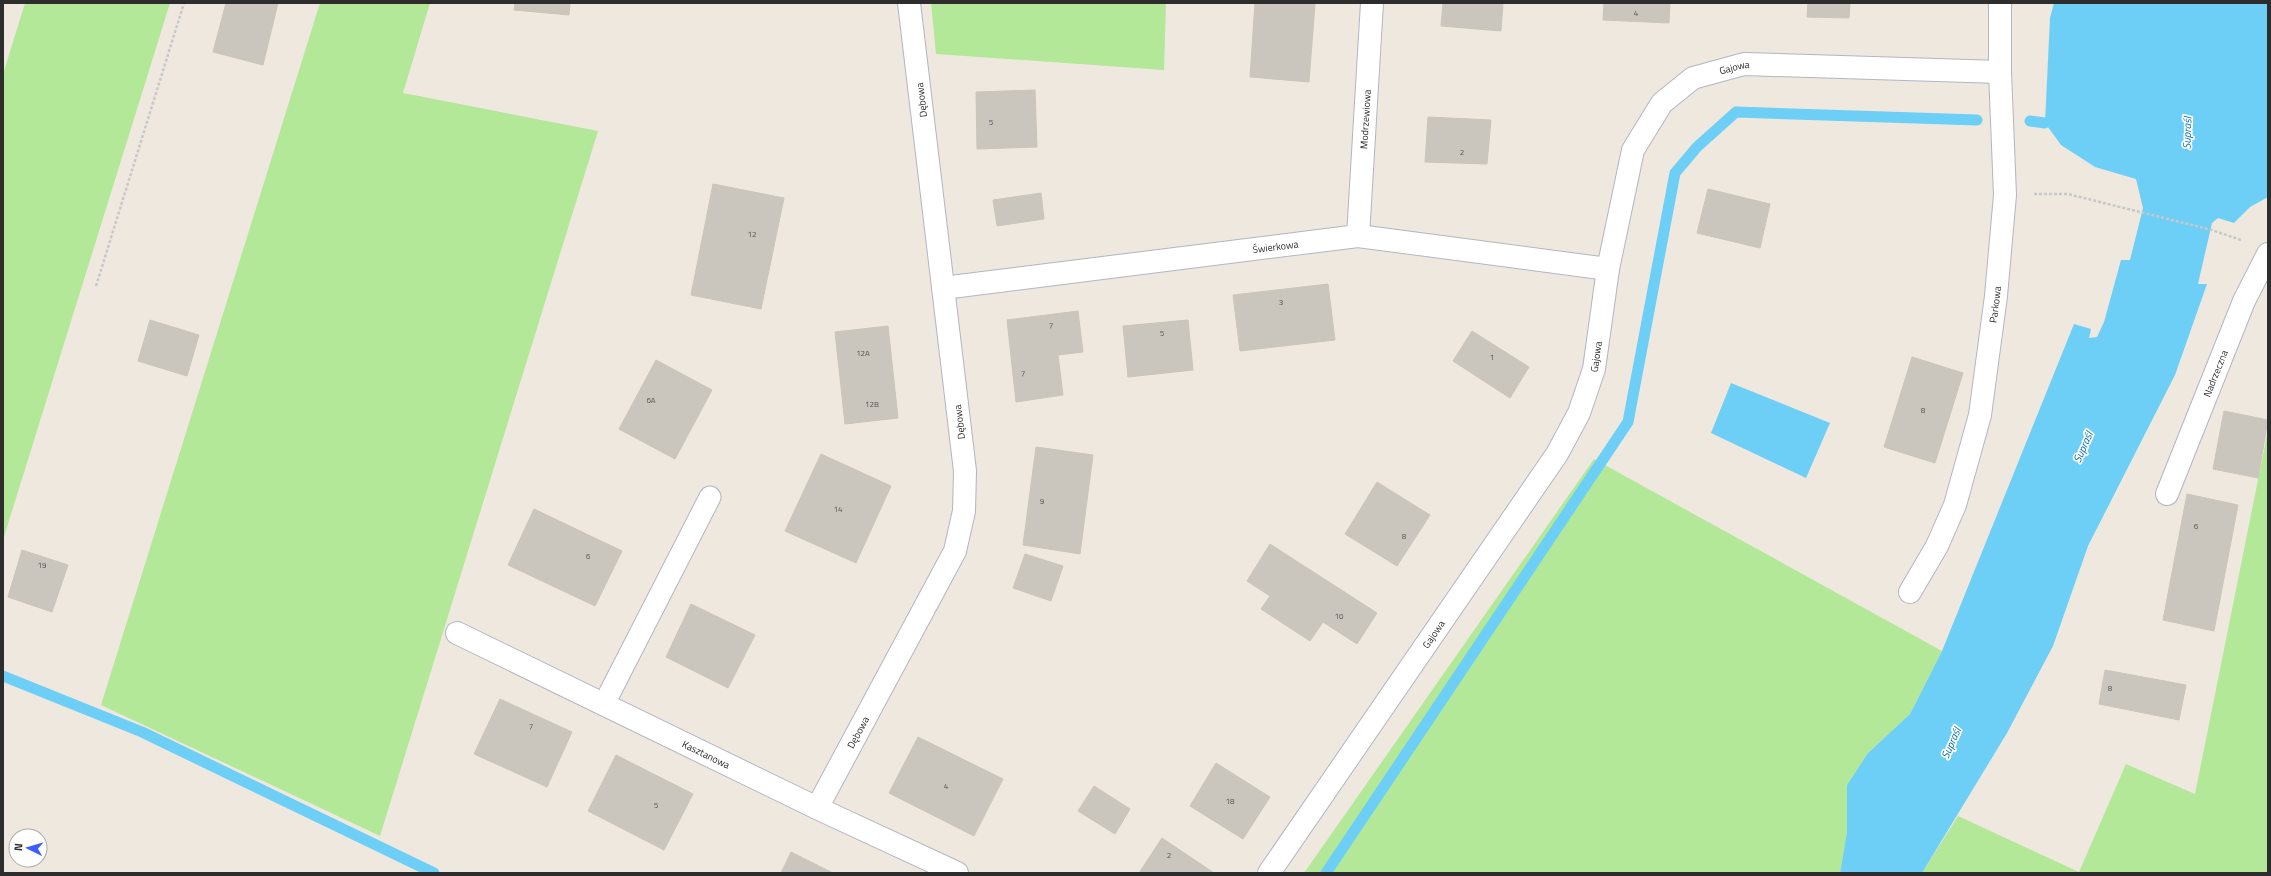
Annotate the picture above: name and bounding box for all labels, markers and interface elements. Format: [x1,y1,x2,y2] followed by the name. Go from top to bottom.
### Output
[1634,7,1639,19] house number: 4
[1717,57,1750,78] street label: Gajowa
[912,82,931,118] street label: Dębowa
[1356,89,1375,149] street label: Modrzewiowa
[2178,115,2196,149] water label: Supraśl
[989,116,994,128] house number: 5
[1460,146,1464,158] house number: 2
[748,228,756,240] house number: 12
[1252,237,1299,257] street label: Świerkowa
[1985,286,2005,324] street label: Parkowa
[1279,296,1283,308] house number: 3
[1049,319,1053,331] house number: 7
[1160,327,1165,339] house number: 5
[1587,340,1606,373] street label: Gajowa
[856,347,870,359] house number: 12A
[2200,348,2232,399] street label: Nadrzeczna
[1490,351,1494,363] house number: 1
[1021,367,1025,379] house number: 7
[646,394,656,406] house number: 6A
[865,398,879,410] house number: 12B
[950,404,969,440] street label: Dębowa
[1921,404,1926,416] house number: 8
[2069,427,2098,465] water label: Supraśl
[1040,495,1045,507] house number: 9
[834,503,843,515] house number: 14
[2194,520,2199,532] house number: 6
[1402,530,1407,542] house number: 8
[586,550,591,562] house number: 6
[38,559,47,571] house number: 19
[1335,610,1344,622] house number: 10
[1419,617,1449,651] street label: Gajowa
[2108,682,2113,694] house number: 8
[843,714,873,751] street label: Dębowa
[529,720,533,732] house number: 7
[1937,723,1966,761] water label: Supraśl
[679,737,732,773] street label: Kasztanowa
[944,780,949,792] house number: 4
[1226,795,1235,807] house number: 18
[654,799,659,811] house number: 5
[8,828,48,868] north arrow
[10,843,26,852] text: N
[1167,849,1171,861] house number: 2

